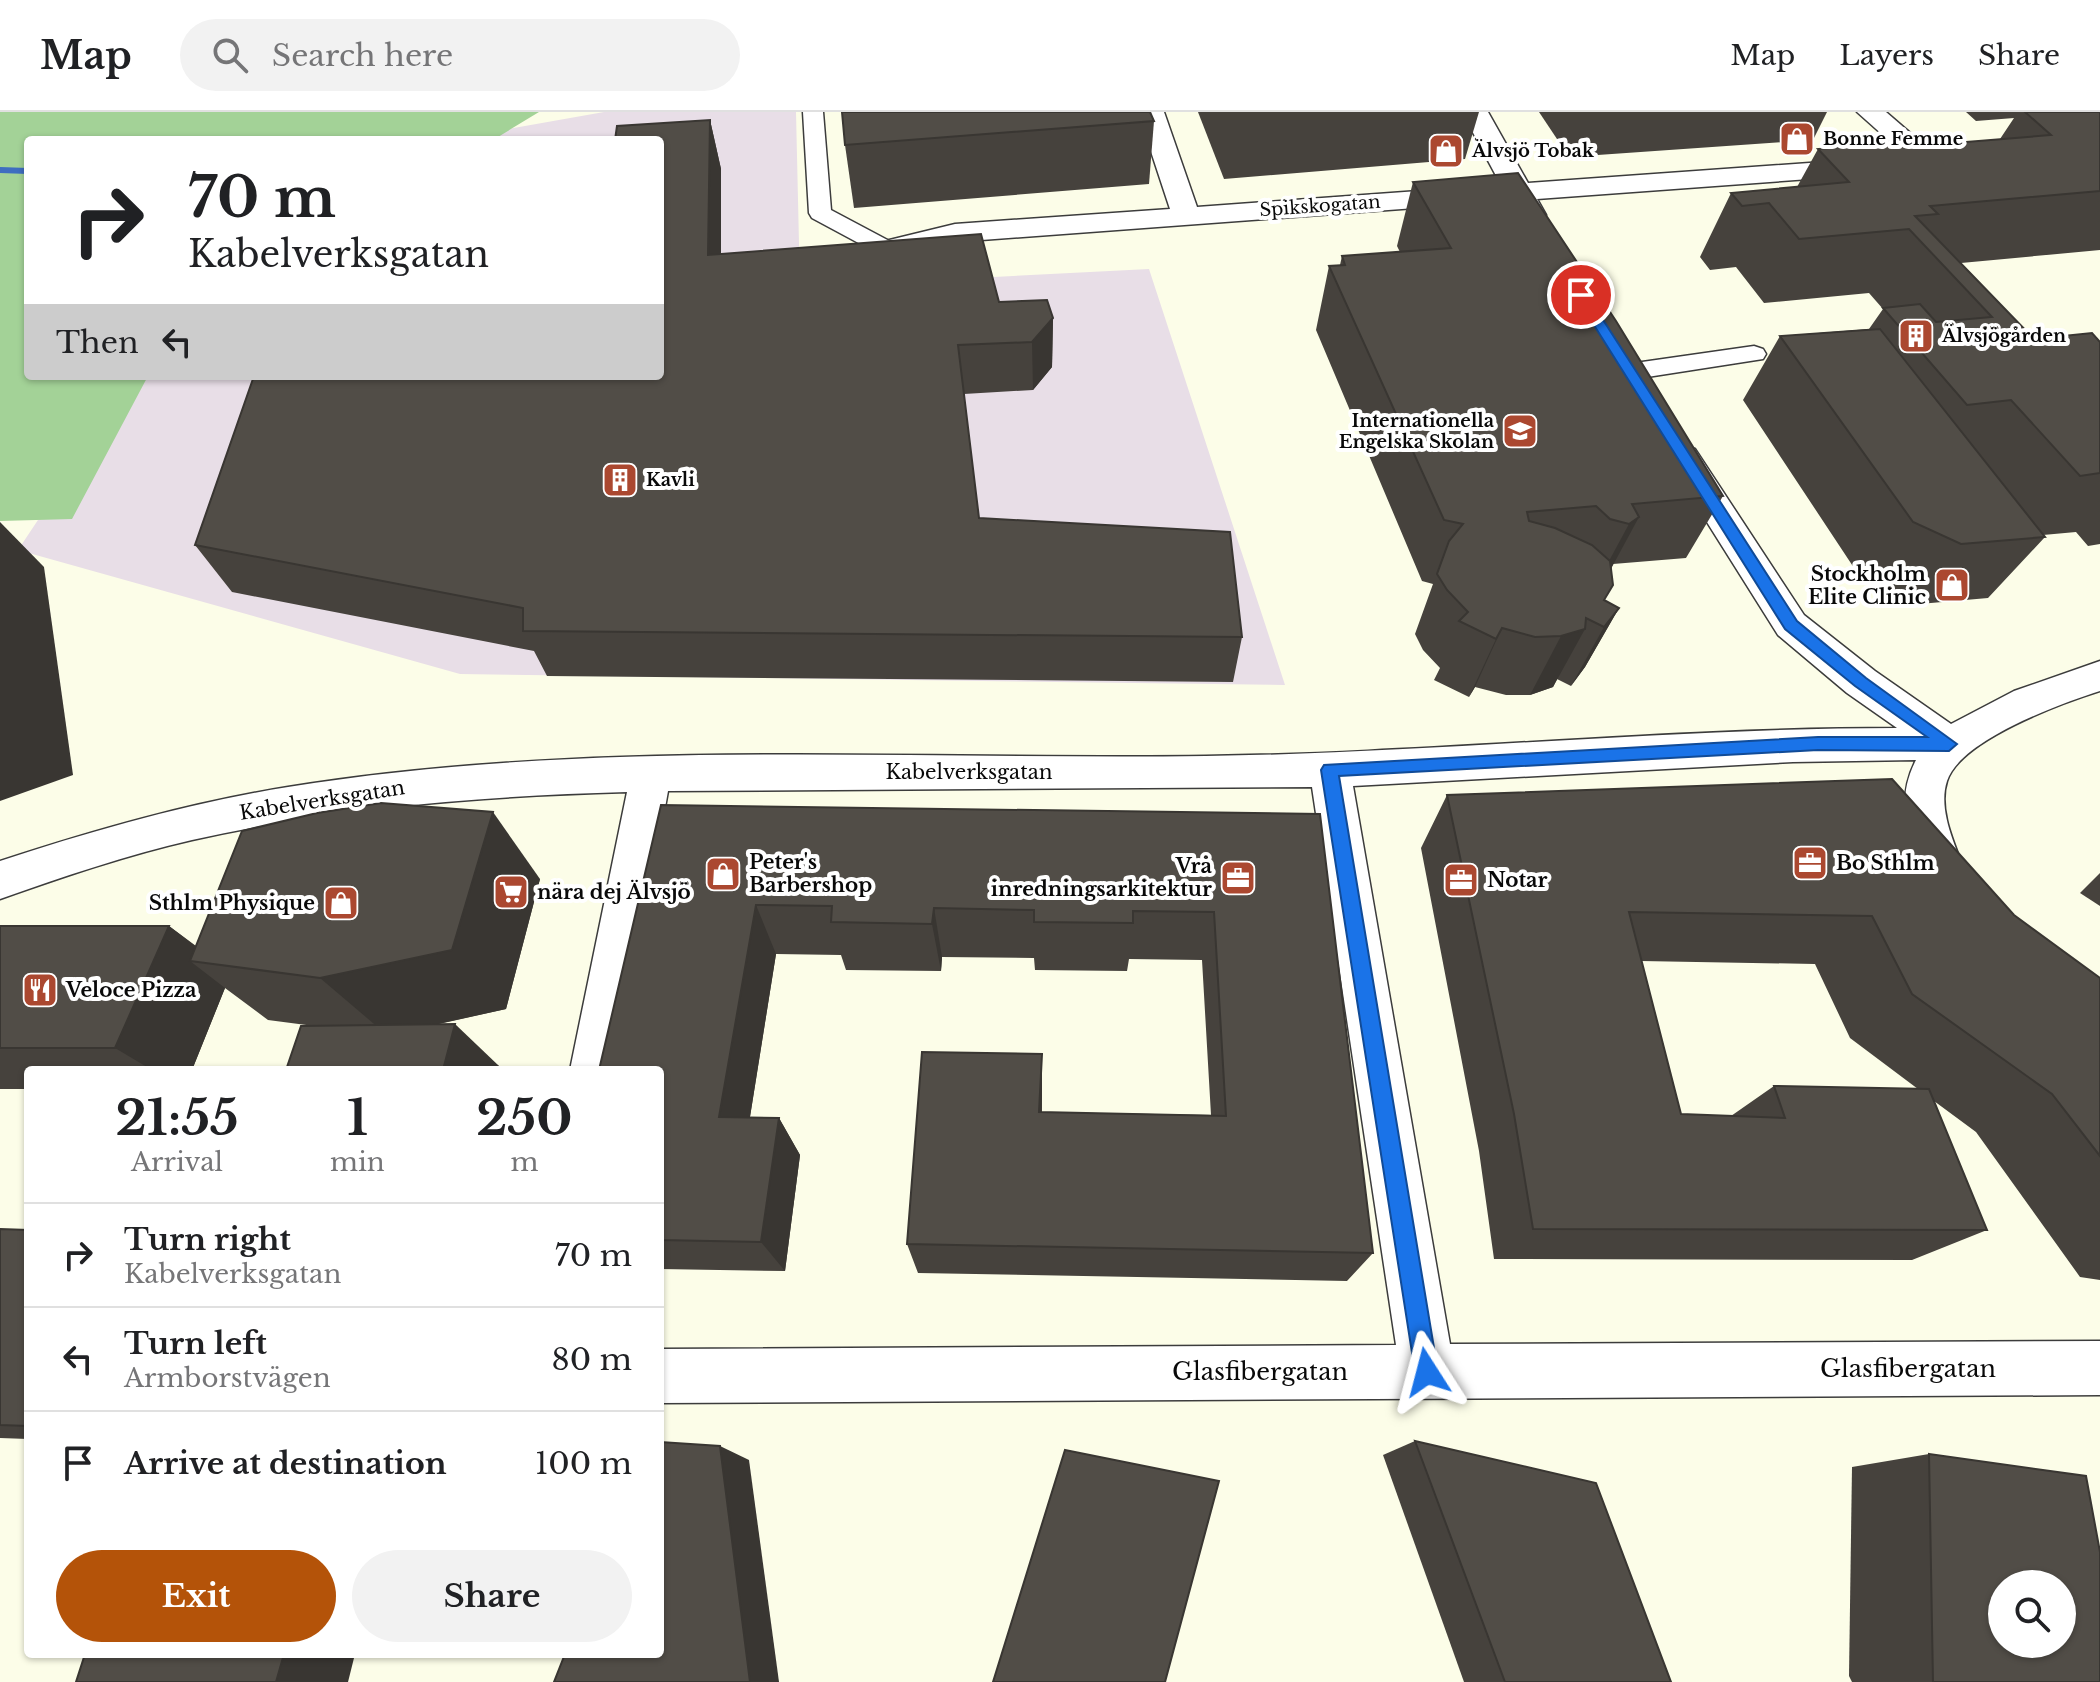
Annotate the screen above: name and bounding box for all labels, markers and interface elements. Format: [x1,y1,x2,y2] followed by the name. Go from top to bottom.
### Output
[180,19,740,91] search box
[40,32,132,79] text: Map
[208,33,252,77] icon: search
[272,37,453,74] text: Search here
[1730,38,1795,73] text: Map
[1839,38,1934,73] text: Layers
[1978,38,2060,73] text: Share
[1778,120,1816,158] shop icon: Bonne Femme
[1823,128,1963,150] place label: Bonne Femme
[1427,132,1465,170] shop icon: Älvsjö Tobak
[1471,139,1595,162] place label: Älvsjö Tobak
[188,163,336,232] text: 70 m
[56,168,160,272] icon: right
[1259,191,1381,221] street label: Spikskogatan
[188,232,489,277] text: Kabelverksgatan
[1547,261,1615,329] pin
[1559,273,1603,317] icon: arrive
[1897,317,1935,355] building icon: Älvsjögården
[155,320,199,364] icon: left
[56,324,139,361] text: Then
[1941,324,2066,347] place label: Älvsjögården
[1339,410,1495,453] place label: Internationella Engelska Skolan
[1501,412,1539,450] school or university icon: Internationella Engelska Skolan
[601,461,639,499] building icon: Kavli
[646,469,695,491] place label: Kavli
[1808,562,1926,609] place label: Stockholm Elite Clinic
[1933,566,1971,604] shop icon: Stockholm Elite Clinic
[885,760,1053,784] street label: Kabelverksgatan
[238,775,407,825] street label: Kabelverksgatan
[1791,844,1829,882] office icon: Bo Sthlm
[749,850,872,897] place label: Peter's Barbershop
[1836,851,1935,875] place label: Bo Sthlm
[991,854,1213,901] place label: Vrå inredningsarkitektur
[704,855,742,893] shop icon: Peter's Barbershop
[1219,859,1257,897] office icon: Vrå inredningsarkitektur
[1442,861,1480,899] office icon: Notar
[1487,868,1548,892] place label: Notar
[492,873,530,911] supermarket icon: nära dej Älvsjö
[537,879,691,904] place label: nära dej Älvsjö
[322,884,360,922] shop icon: Sthlm Physique
[149,891,315,915] place label: Sthlm Physique
[21,971,59,1009] restaurant icon: Veloce Pizza
[65,978,197,1002] place label: Veloce Pizza
[116,1088,239,1148] text: 21:55
[347,1088,368,1148] text: 1
[476,1088,572,1148] text: 250
[131,1146,223,1178] text: Arrival
[330,1146,385,1178] text: min
[510,1146,538,1178] text: m
[124,1221,291,1258] text: Turn right
[56,1233,100,1277] icon: right
[555,1237,632,1274] text: 70 m
[124,1258,341,1290] text: Kabelverksgatan
[124,1325,267,1362] text: Turn left
[1385,1330,1469,1414] position arrow
[56,1337,100,1381] icon: left
[552,1341,632,1378] text: 80 m
[1820,1354,1996,1383] street label: Glasfibergatan
[1172,1357,1348,1386] street label: Glasfibergatan
[124,1362,331,1394] text: Armborstvägen
[56,1441,100,1485] icon: arrive
[124,1445,447,1482] text: Arrive at destination
[535,1445,632,1482] text: 100 m
[56,1550,336,1642] button: Exit
[352,1550,632,1642] button: Share
[1988,1570,2076,1658] map controls
[1988,1570,2076,1658] button: search

